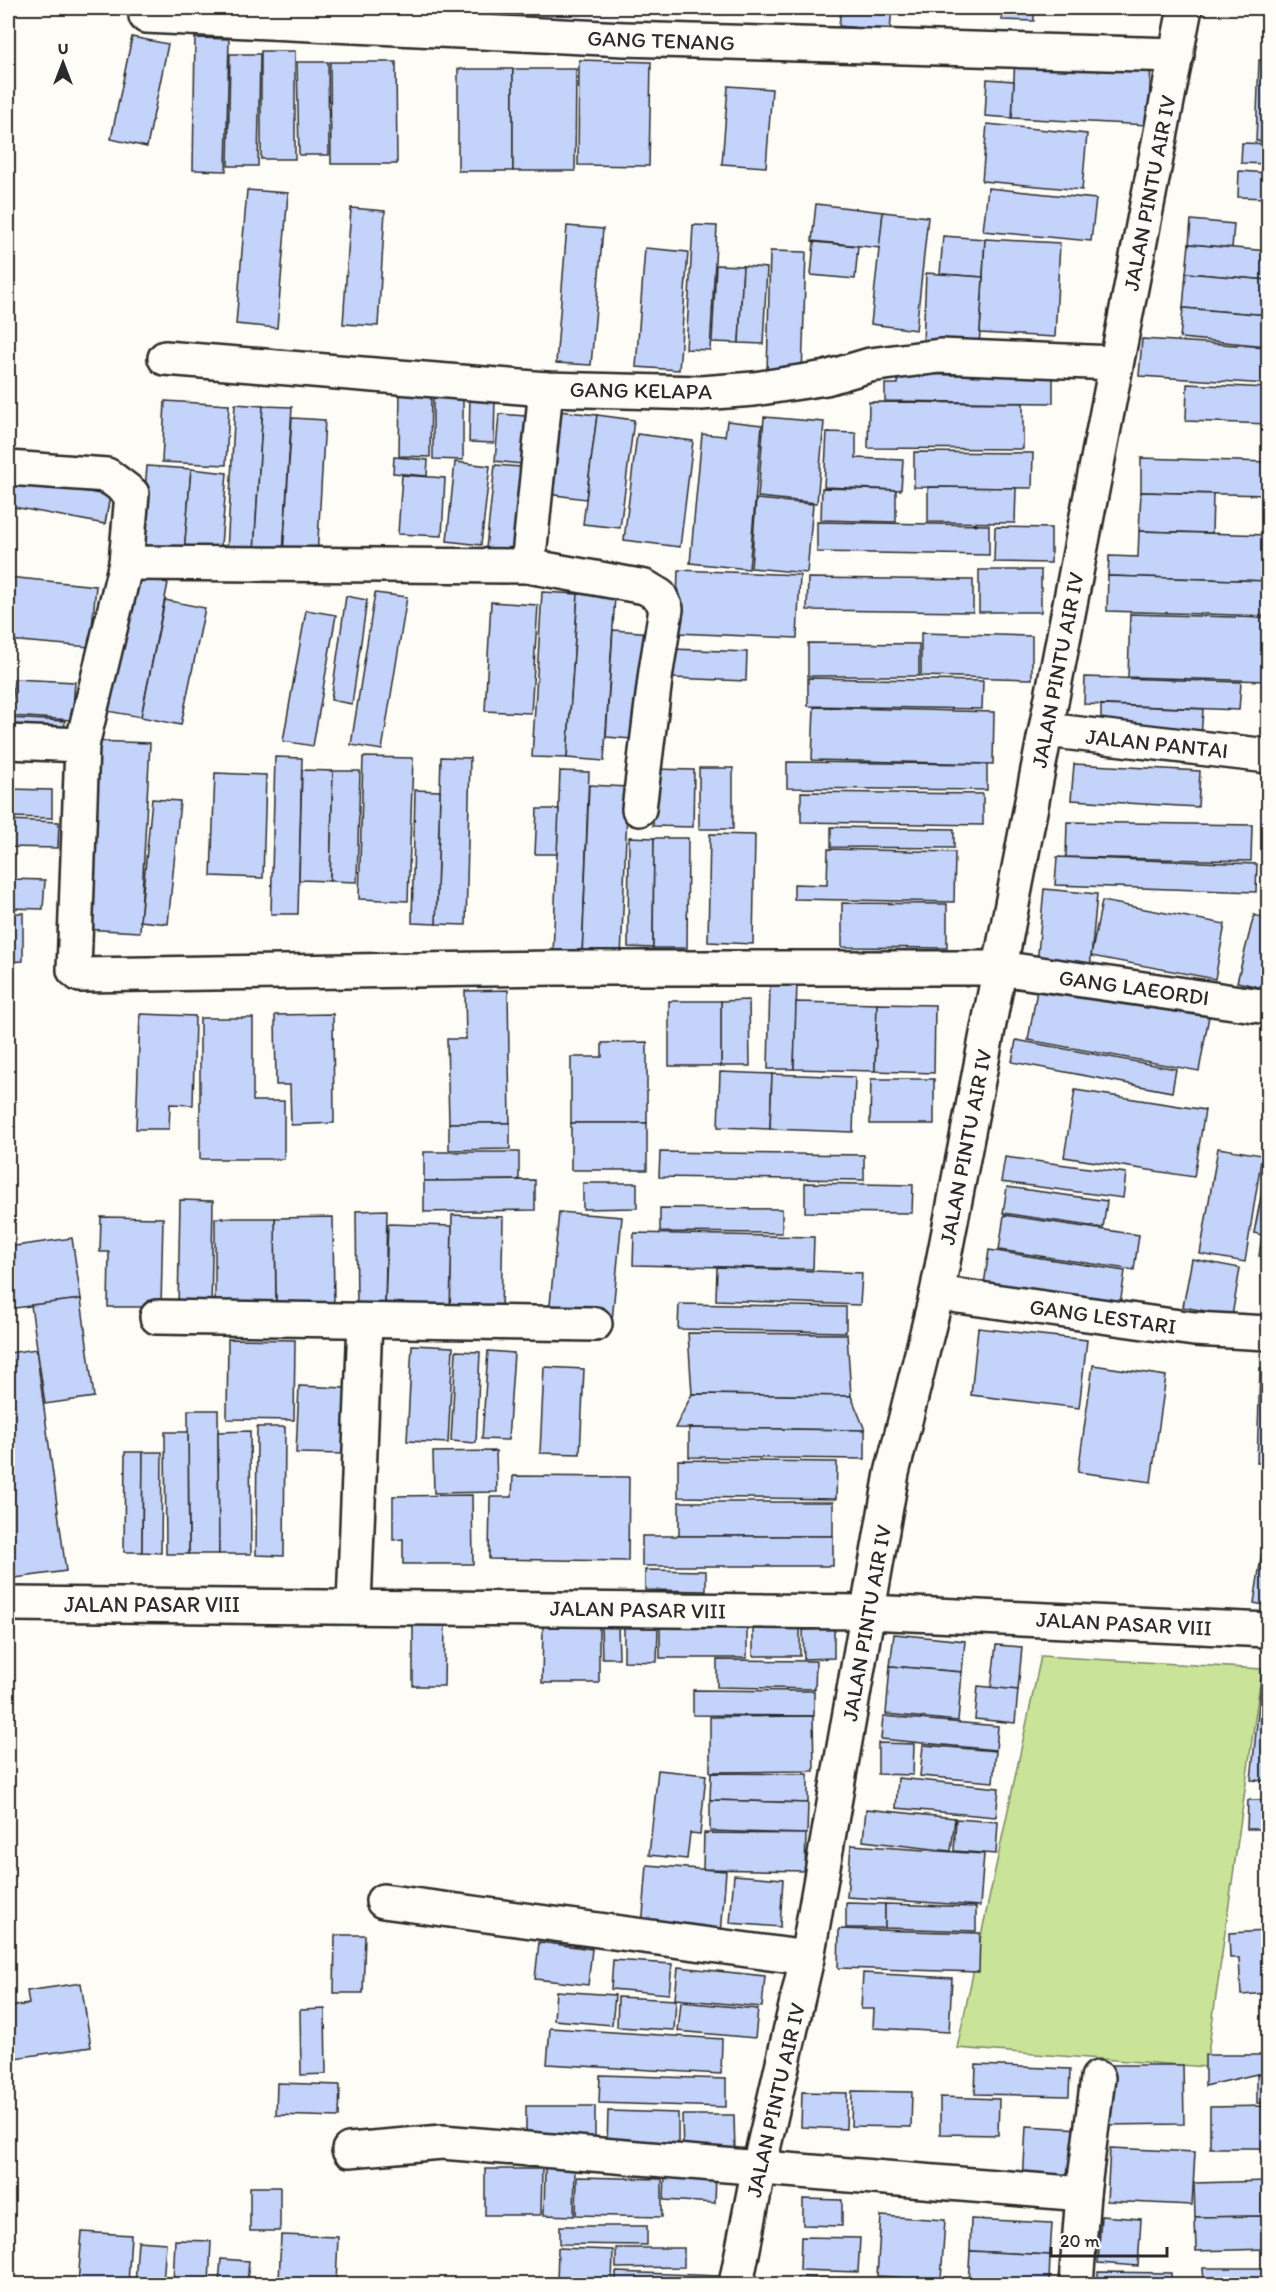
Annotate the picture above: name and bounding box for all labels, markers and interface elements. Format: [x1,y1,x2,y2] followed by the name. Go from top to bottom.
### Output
[587,24,735,57] street label: GANG TENANG
[33,33,93,93] north arrow
[58,39,68,58] text: U
[1117,93,1182,293] street label: JALAN PINTU AIR IV
[569,376,713,405] street label: GANG KELAPA
[1025,570,1090,770] street label: JALAN PINTU AIR IV
[1084,723,1230,764] street label: JALAN PANTAI
[1057,964,1211,1011] street label: GANG LAEORDI
[933,1047,998,1247] street label: JALAN PINTU AIR IV
[1028,1293,1178,1340] street label: GANG LESTARI
[836,1523,897,1723] street label: JALAN PINTU AIR IV
[64,1591,240,1618] street label: JALAN PASAR VIII
[550,1594,726,1625] street label: JALAN PASAR VIII
[1035,1605,1213,1642] street label: JALAN PASAR VIII
[740,2000,811,2200] street label: JALAN PINTU AIR IV
[1051,2220,1166,2258] scale bar
[1060,2230,1100,2252] text: 20 m

